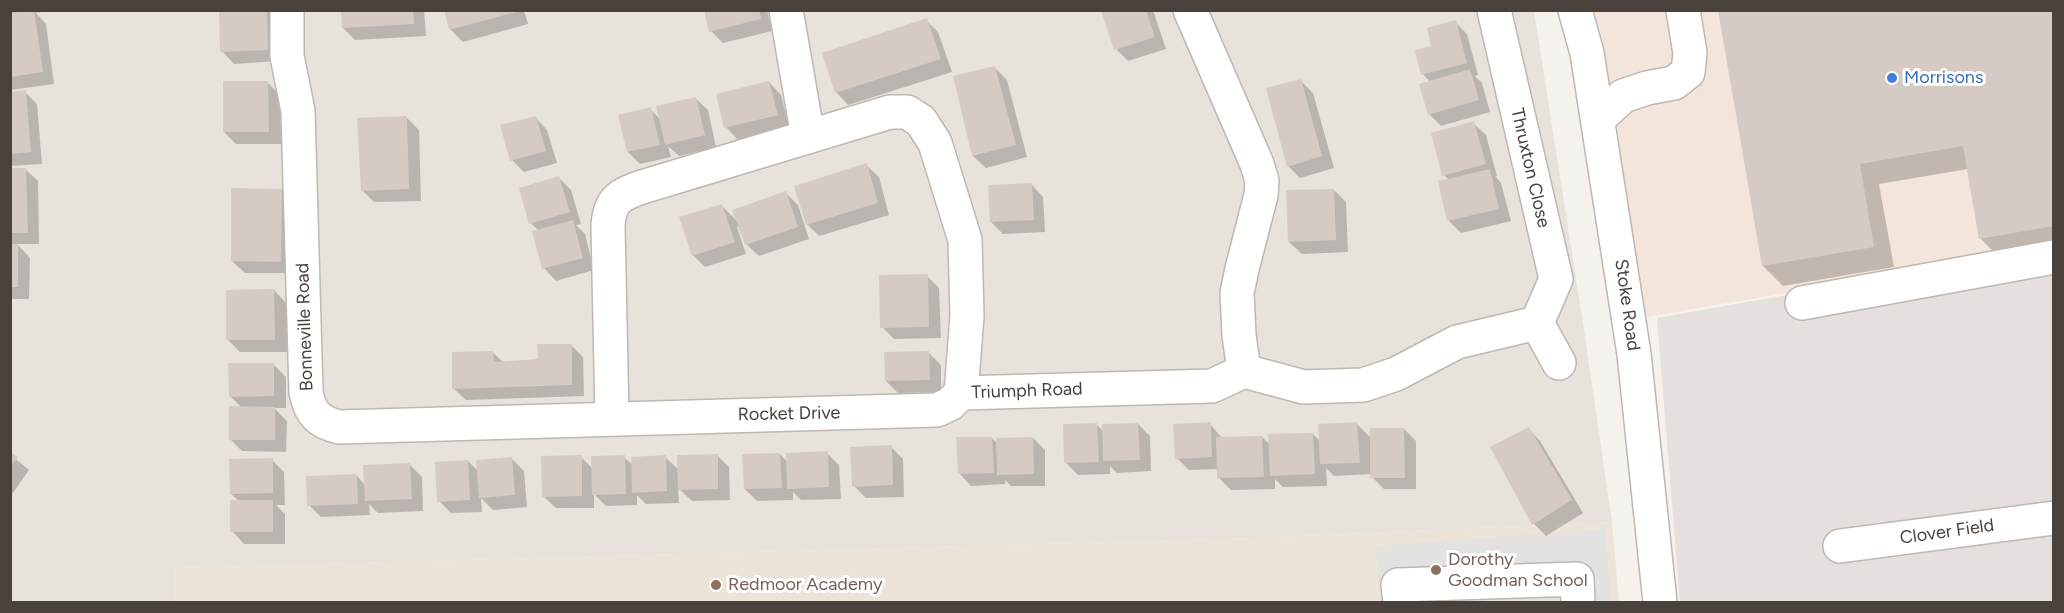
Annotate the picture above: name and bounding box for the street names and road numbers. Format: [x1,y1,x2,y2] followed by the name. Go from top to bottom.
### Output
[1506,106,1554,230] street label: Thruxton Close
[1610,258,1644,352] street label: Stoke Road
[292,263,318,391] street label: Bonneville Road
[971,378,1083,404] street label: Triumph Road
[737,402,841,426] street label: Rocket Drive
[1898,515,1996,549] street label: Clover Field

